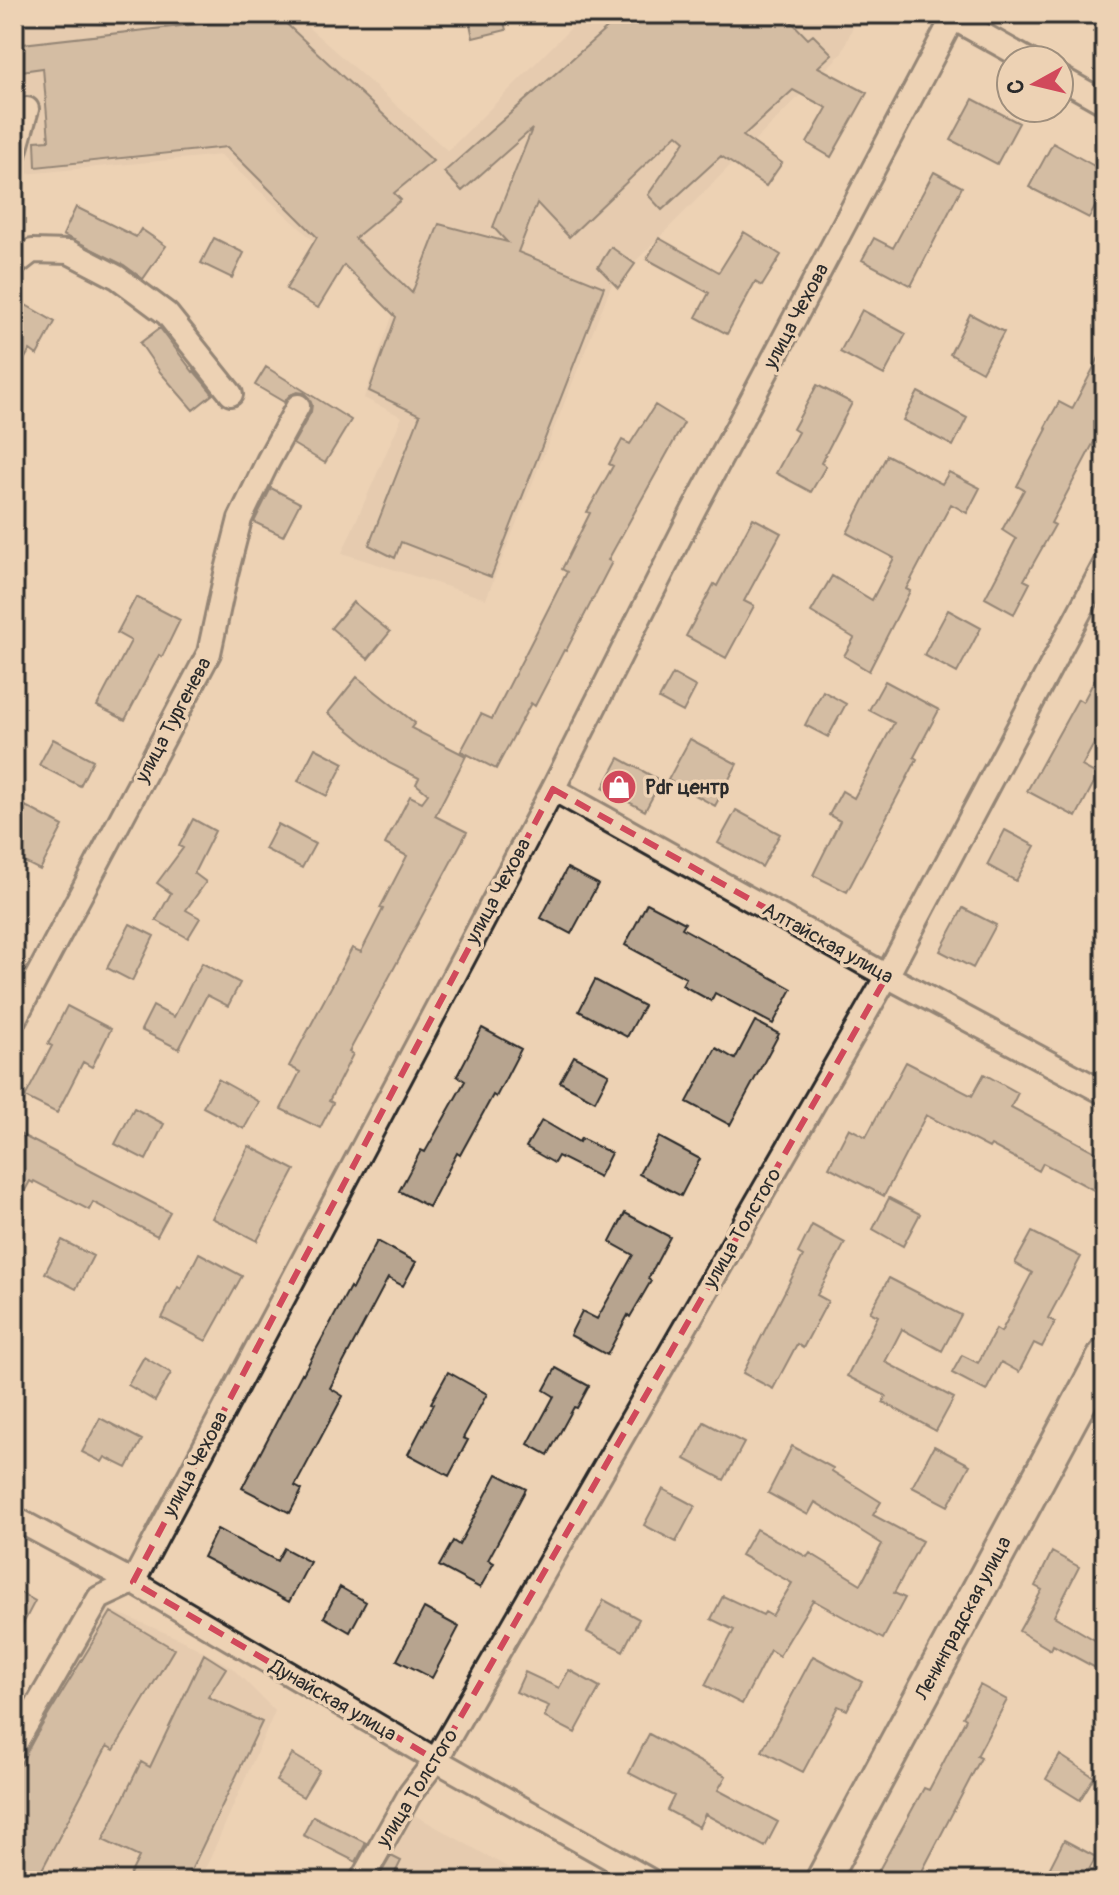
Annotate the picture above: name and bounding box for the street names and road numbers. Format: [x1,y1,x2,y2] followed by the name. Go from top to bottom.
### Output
[757,259,834,374] street label: улица Чехова
[129,653,217,788] street label: улица Тургенева
[459,834,536,949] street label: улица Чехова
[758,897,898,989] street label: Алтайская улица
[697,1163,787,1293] street label: улица Толстого
[156,1407,233,1522] street label: улица Чехова
[909,1532,1017,1705] street label: Ленинградская улица
[264,1653,401,1747] street label: Дунайская улица
[370,1724,463,1853] street label: улица Толстого

